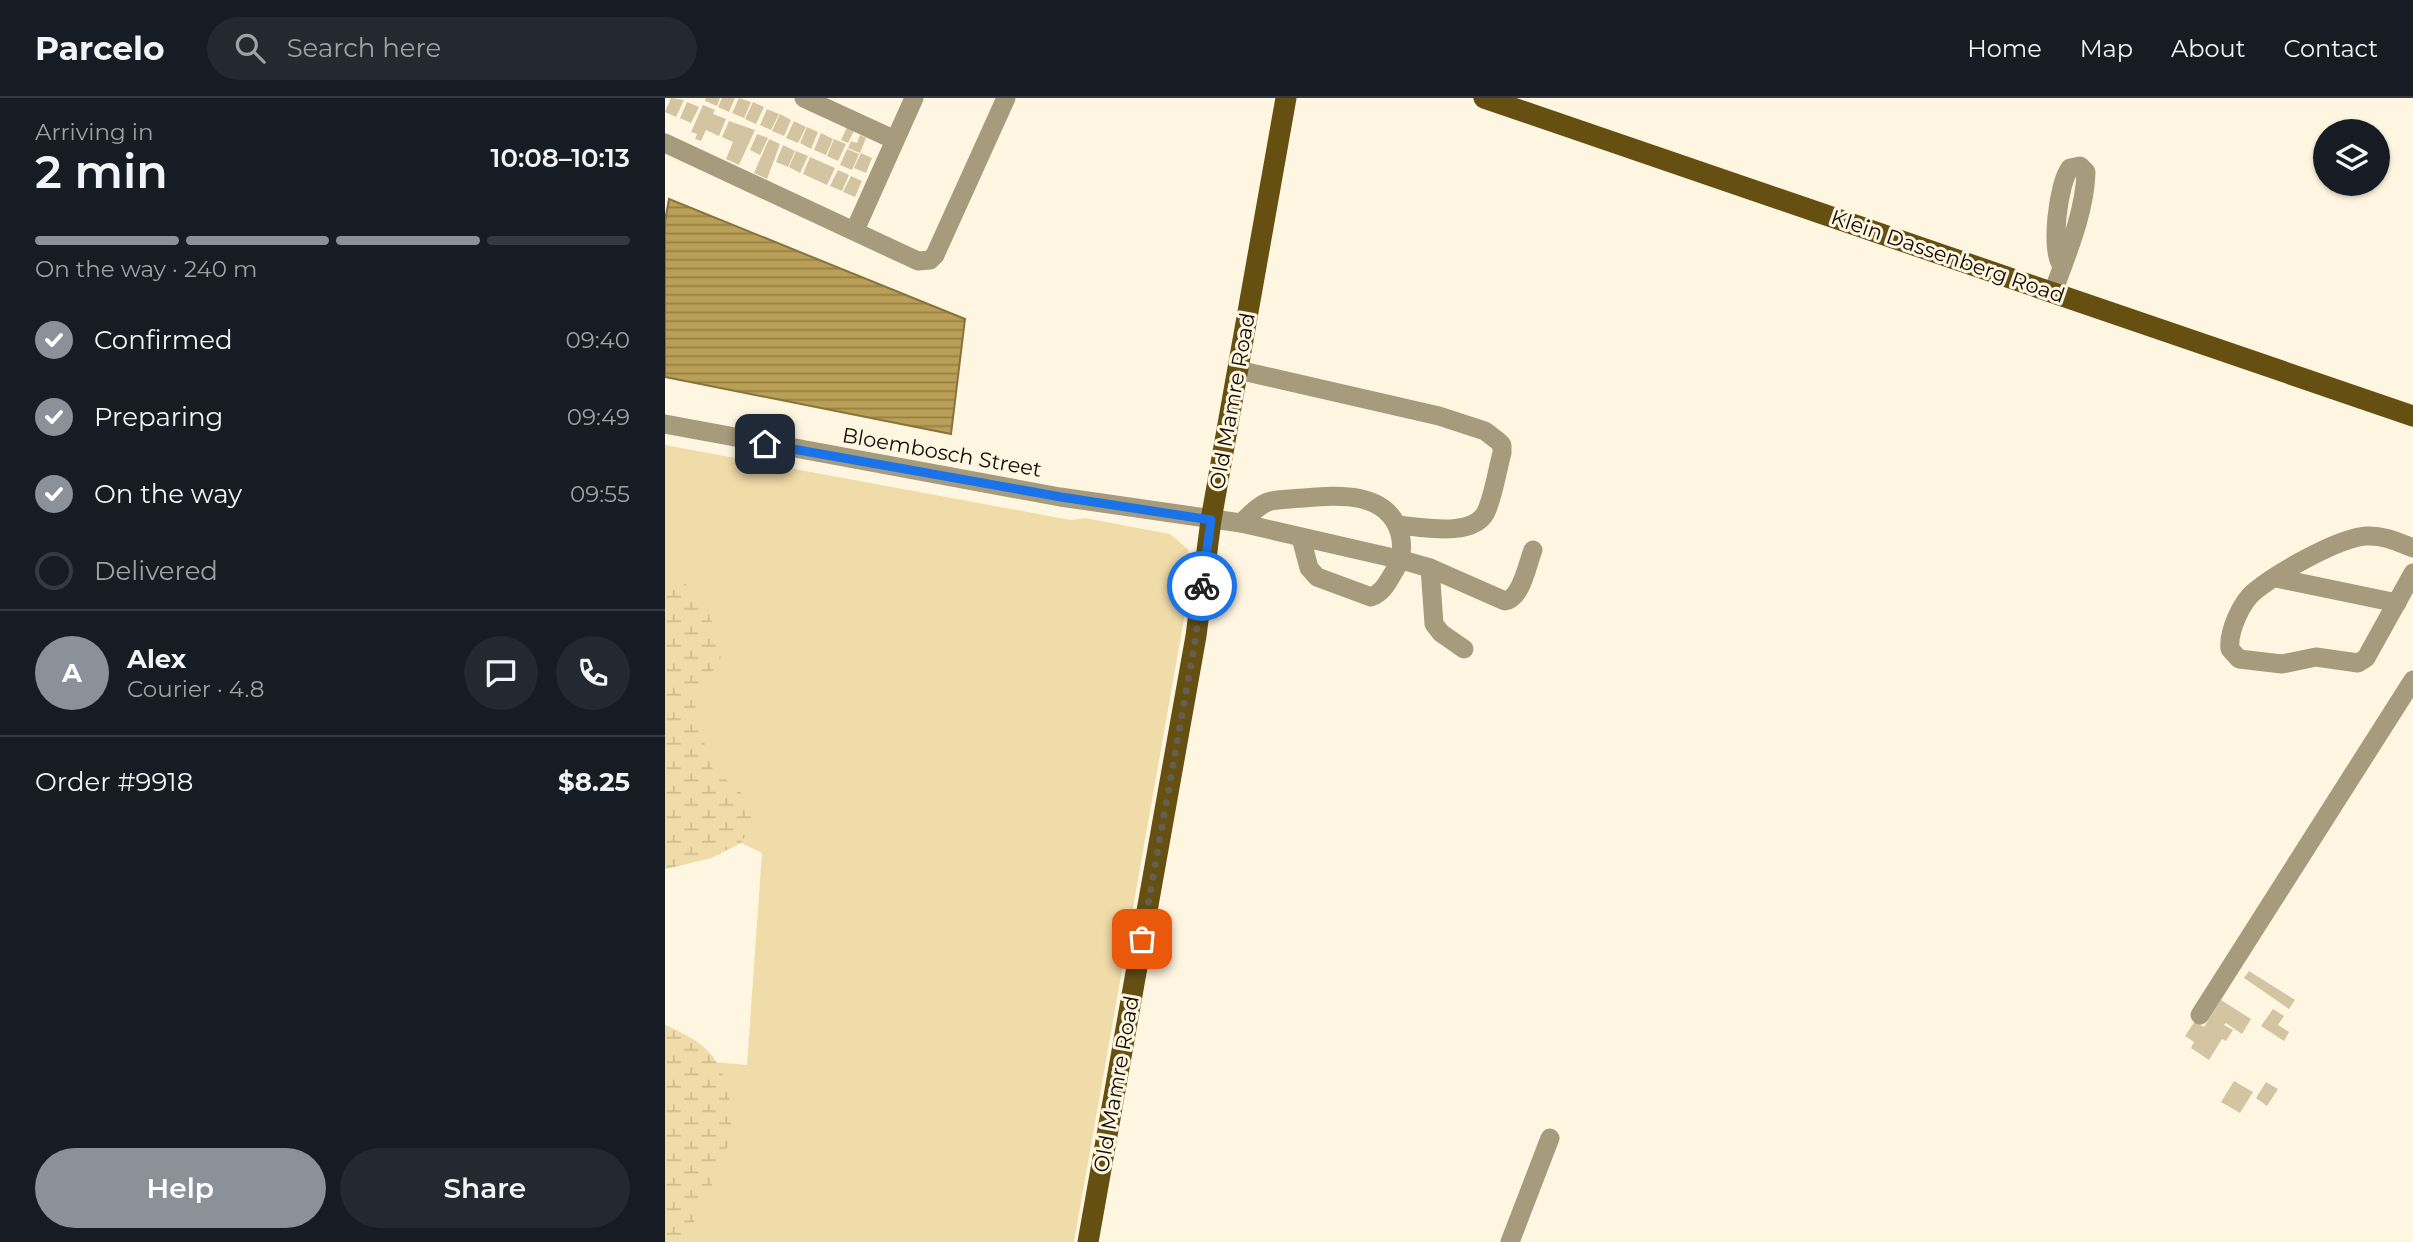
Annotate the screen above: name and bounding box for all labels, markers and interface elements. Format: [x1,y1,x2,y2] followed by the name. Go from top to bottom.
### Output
[207,17,697,80] search box
[35,28,165,68] text: Parcelo
[231,29,269,67] icon: search
[287,32,441,64] text: Search here
[1967,34,2042,63] text: Home
[2080,34,2133,63] text: Map
[2171,34,2245,63] text: About
[2283,34,2378,63] text: Contact
[35,118,154,146] text: Arriving in
[2313,119,2390,196] map controls
[2313,119,2390,196] button: layers
[491,142,630,174] text: 10:08–10:13
[35,143,168,200] text: 2 min
[1828,204,2068,308] street label: Klein Dassenberg Road
[35,255,257,283] text: On the way · 240 m
[1204,311,1260,491] street label: Old Mamre Road
[35,321,73,359] icon: check
[94,324,233,356] text: Confirmed
[565,326,630,354] text: 09:40
[35,398,73,436] icon: check
[94,401,223,433] text: Preparing
[567,403,630,431] text: 09:49
[735,414,795,474] pin
[840,422,1044,482] street label: Bloembosch Street
[746,425,784,463] icon: home
[35,475,73,513] icon: check
[94,478,242,510] text: On the way
[570,480,630,508] text: 09:55
[1167,551,1237,621] courier
[94,555,218,587] text: Delivered
[1183,567,1221,605] icon: bike
[464,636,538,710] button: chat
[556,636,630,710] button: phone
[127,643,186,675] text: Alex
[62,657,82,689] text: A
[127,675,264,703] text: Courier · 4.8
[35,766,193,798] text: Order #9918
[558,766,630,798] text: $8.25
[1112,909,1172,969] pin
[1123,920,1161,958] icon: bag
[1088,994,1144,1174] street label: Old Mamre Road
[35,1148,326,1228] button: Help
[340,1148,630,1228] button: Share

